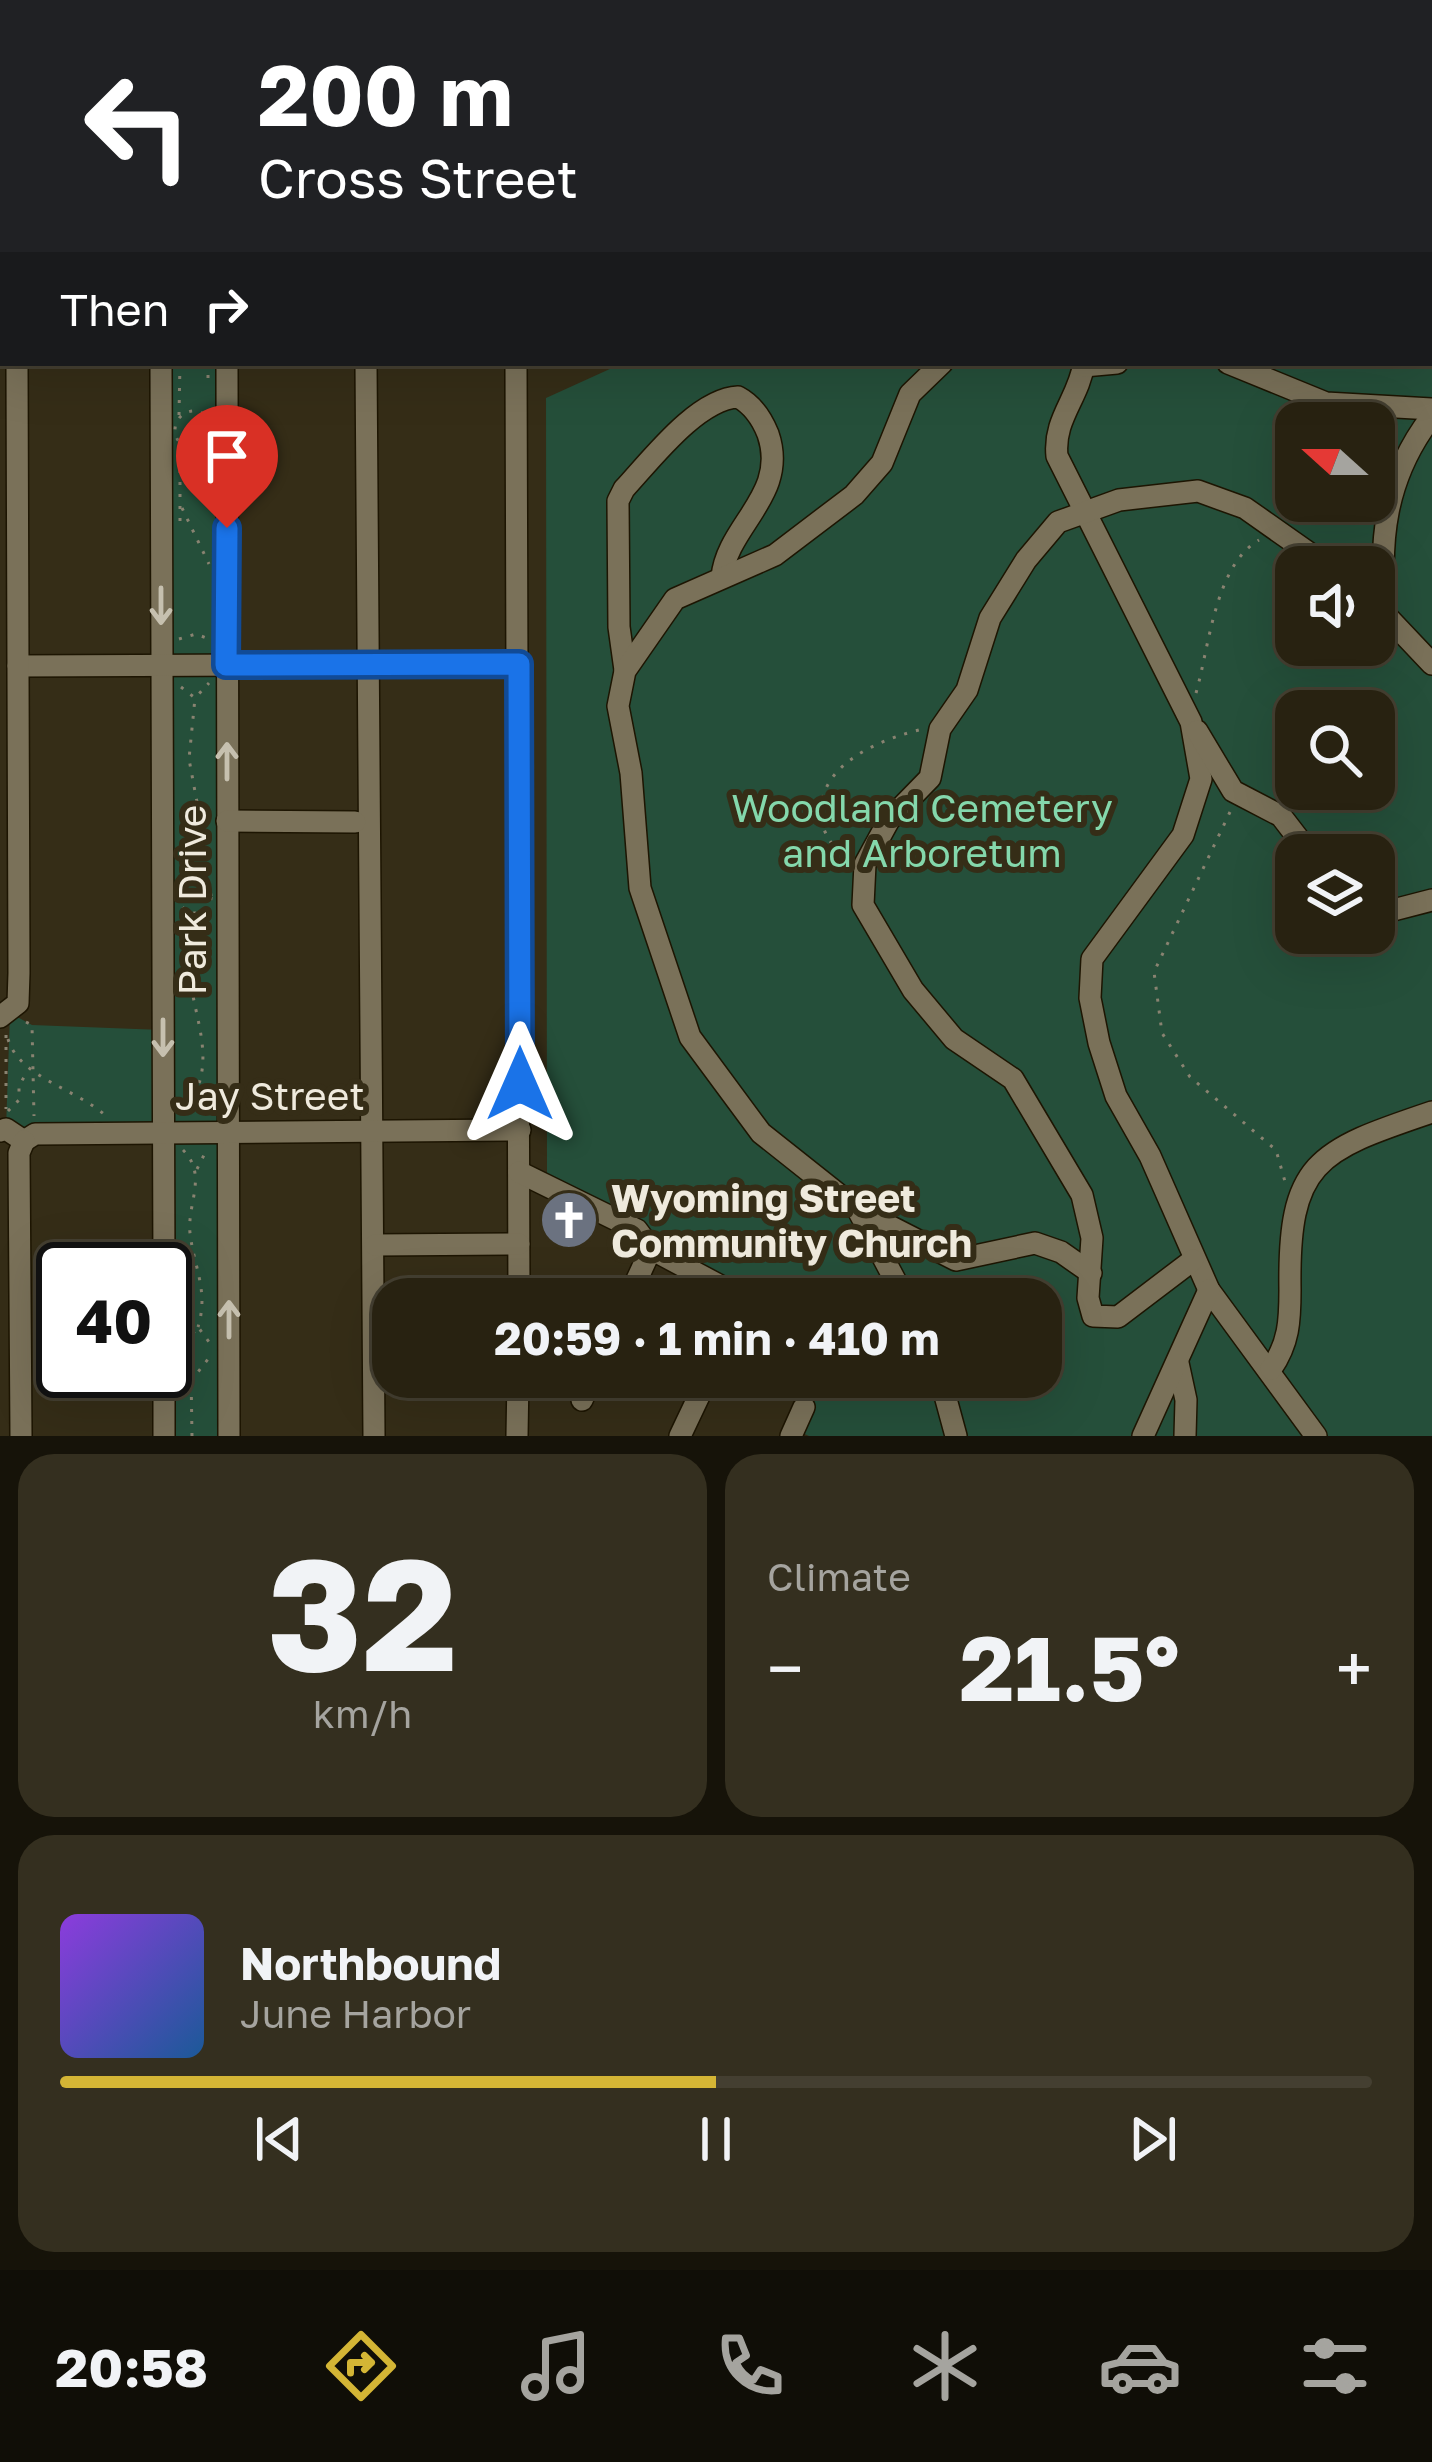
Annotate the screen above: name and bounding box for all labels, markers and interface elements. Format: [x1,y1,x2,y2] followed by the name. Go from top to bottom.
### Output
[258,44,513,144] text: 200 m
[60,48,216,204] icon: left
[258,145,578,210] text: Cross Street
[193,276,259,342] icon: right
[60,282,169,336] text: Then
[1275,402,1395,522] north arrow
[1275,402,1395,954] map controls
[176,405,278,528] pin
[194,423,260,489] icon: arrive
[1275,546,1395,666] button: sound
[150,586,173,625] one-way arrow
[1275,690,1395,810] button: search
[216,742,238,781] one-way arrow
[731,784,1113,876] park label: Woodland Cemetery and Arboretum
[168,805,215,995] street label: Park Drive
[1275,834,1395,954] button: layers
[152,1018,174,1057] one-way arrow
[457,1021,583,1147] position arrow
[175,1072,365,1119] street label: Jay Street
[611,1174,972,1266] place label: Wyoming Street Community Church
[538,1189,600,1251] church icon: Wyoming Street Community Church
[36,1242,192,1398] speed limit sign: 40
[218,1300,240,1339] one-way arrow
[494,1311,940,1365] text: 20:59 · 1 min · 410 m
[267,1518,458,1705] text: 32
[767,1553,911,1600] text: Climate
[959,1613,1180,1721] text: 21.5°
[767,1628,803,1708] text: −
[1336,1628,1372,1708] text: +
[313,1690,412,1737] text: km/h
[240,1936,501,1990] text: Northbound
[240,1990,471,2037] text: June Harbor
[246,2106,312,2172] icon: previous
[683,2106,749,2172] icon: pause
[1120,2106,1186,2172] icon: next
[319,2324,403,2408] icon: directions
[514,2324,598,2408] icon: music
[708,2324,792,2408] icon: phone
[903,2324,987,2408] icon: climate
[1098,2324,1182,2408] icon: car
[1293,2324,1377,2408] icon: filters
[55,2334,208,2399] text: 20:58

